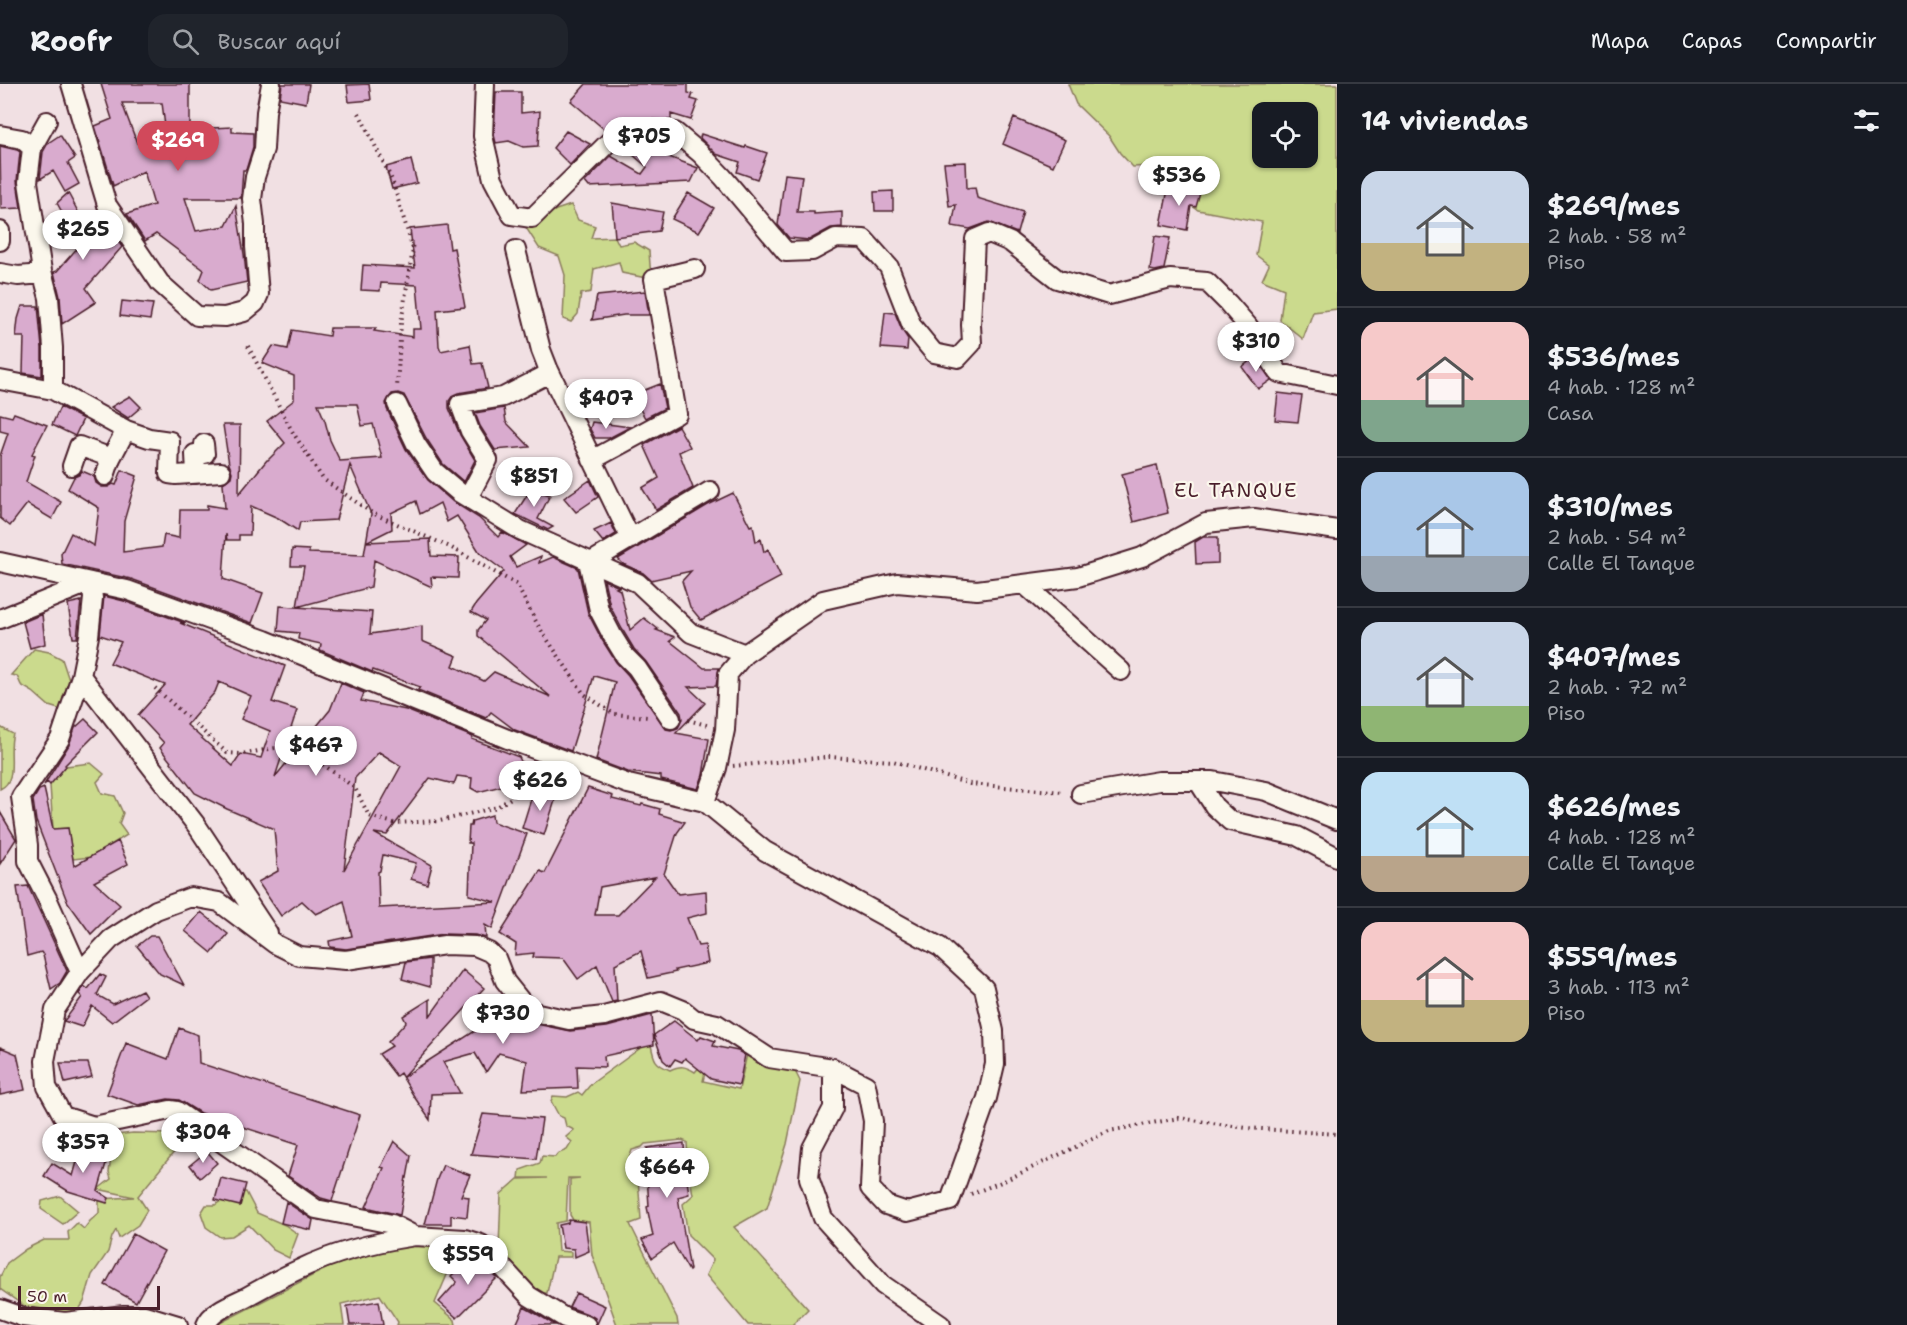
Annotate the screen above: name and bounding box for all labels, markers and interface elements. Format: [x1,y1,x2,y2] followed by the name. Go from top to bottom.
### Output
[148,14,568,68] search box
[30,22,112,60] text: Roofr
[169,25,202,58] icon: search
[217,27,341,56] text: Buscar aquí
[1591,27,1649,55] text: Mapa
[1682,27,1743,55] text: Capas
[1776,27,1877,55] text: Compartir
[1252,102,1318,168] map controls
[1252,102,1318,168] button: locate
[1361,103,1529,138] text: 14 viviendas
[1850,104,1883,137] icon: filters
[608,117,680,168] pin: $705
[142,121,214,172] pin: $269
[617,123,671,149] text: $705
[151,127,205,153] text: $269
[1143,156,1215,207] pin: $536
[1152,162,1206,188] text: $536
[1547,188,1680,223] text: $269/mes
[1409,195,1481,267] icon: home
[47,210,119,261] pin: $265
[56,216,110,242] text: $265
[1547,223,1687,249] text: 2 hab. · 58 m²
[1547,249,1585,275] text: Piso
[1220,322,1292,373] pin: $310
[1231,328,1281,354] text: $310
[1547,339,1680,374] text: $536/mes
[1409,346,1481,418] icon: home
[1547,374,1695,400] text: 4 hab. · 128 m²
[570,379,642,430] pin: $407
[578,385,634,411] text: $407
[1547,400,1593,426] text: Casa
[498,457,570,508] pin: $851
[510,463,558,489] text: $851
[1174,477,1298,503] district label: EL TANQUE
[1547,489,1673,524] text: $310/mes
[1409,496,1481,568] icon: home
[1547,524,1687,550] text: 2 hab. · 54 m²
[1547,550,1695,576] text: Calle El Tanque
[1547,639,1681,674] text: $407/mes
[1409,646,1481,718] icon: home
[1547,674,1687,700] text: 2 hab. · 72 m²
[1547,700,1585,726] text: Piso
[280,726,352,777] pin: $467
[289,732,343,758] text: $467
[504,761,576,812] pin: $626
[513,767,567,793] text: $626
[1547,789,1681,824] text: $626/mes
[1409,796,1481,868] icon: home
[1547,824,1695,850] text: 4 hab. · 128 m²
[1547,850,1695,876] text: Calle El Tanque
[1547,939,1678,974] text: $559/mes
[1409,946,1481,1018] icon: home
[1547,974,1690,1000] text: 3 hab. · 113 m²
[467,994,539,1045] pin: $730
[476,1000,530,1026] text: $730
[1547,1000,1585,1026] text: Piso
[167,1113,239,1164] pin: $304
[175,1119,231,1145] text: $304
[47,1123,119,1174] pin: $357
[56,1129,110,1155] text: $357
[631,1148,703,1199] pin: $664
[639,1154,695,1180] text: $664
[432,1235,504,1286] pin: $559
[442,1241,494,1267] text: $559
[18,1283,160,1310] scale bar
[27,1286,67,1307] text: 50 m

